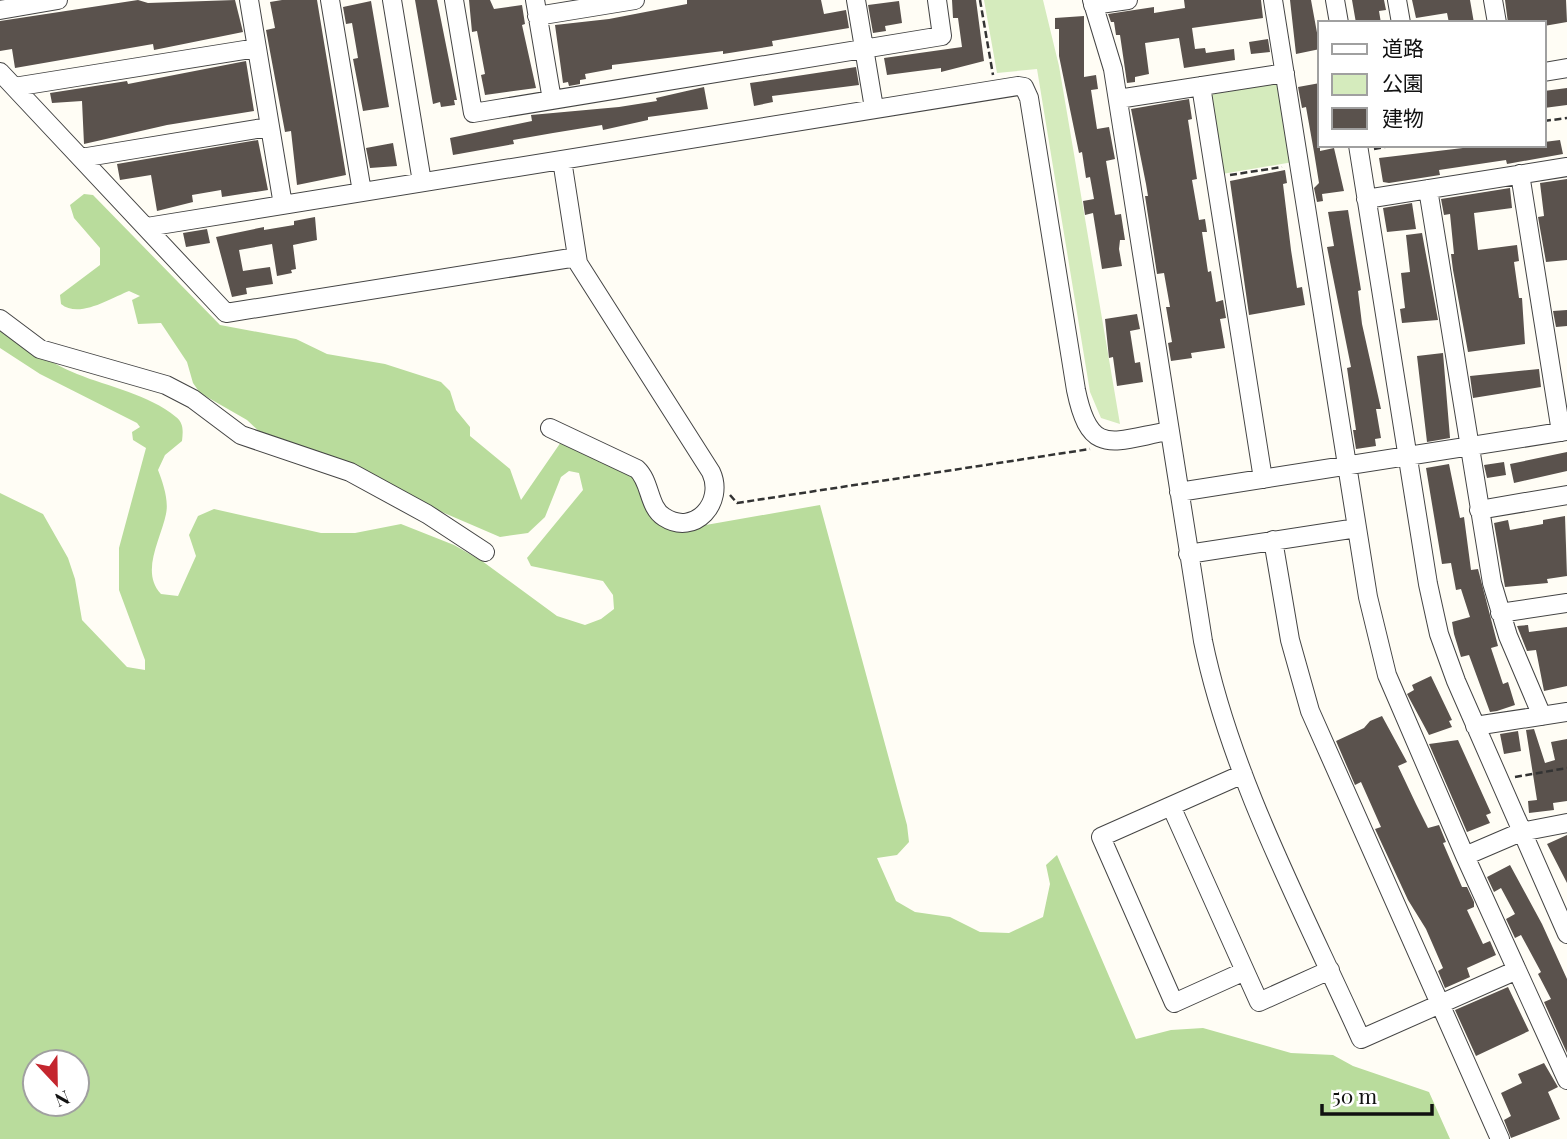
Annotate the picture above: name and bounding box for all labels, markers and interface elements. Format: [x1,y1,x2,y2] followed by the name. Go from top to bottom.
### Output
[1318,21,1546,147] legend
[1382,33,1424,61] text: 道路
[1382,68,1424,96] text: 公園
[1382,103,1424,131] text: 建物
[21,1048,91,1118] north arrow
[1322,1072,1432,1116] scale bar
[1332,1081,1378,1109] text: 50 m
[51,1085,74,1114] text: N

